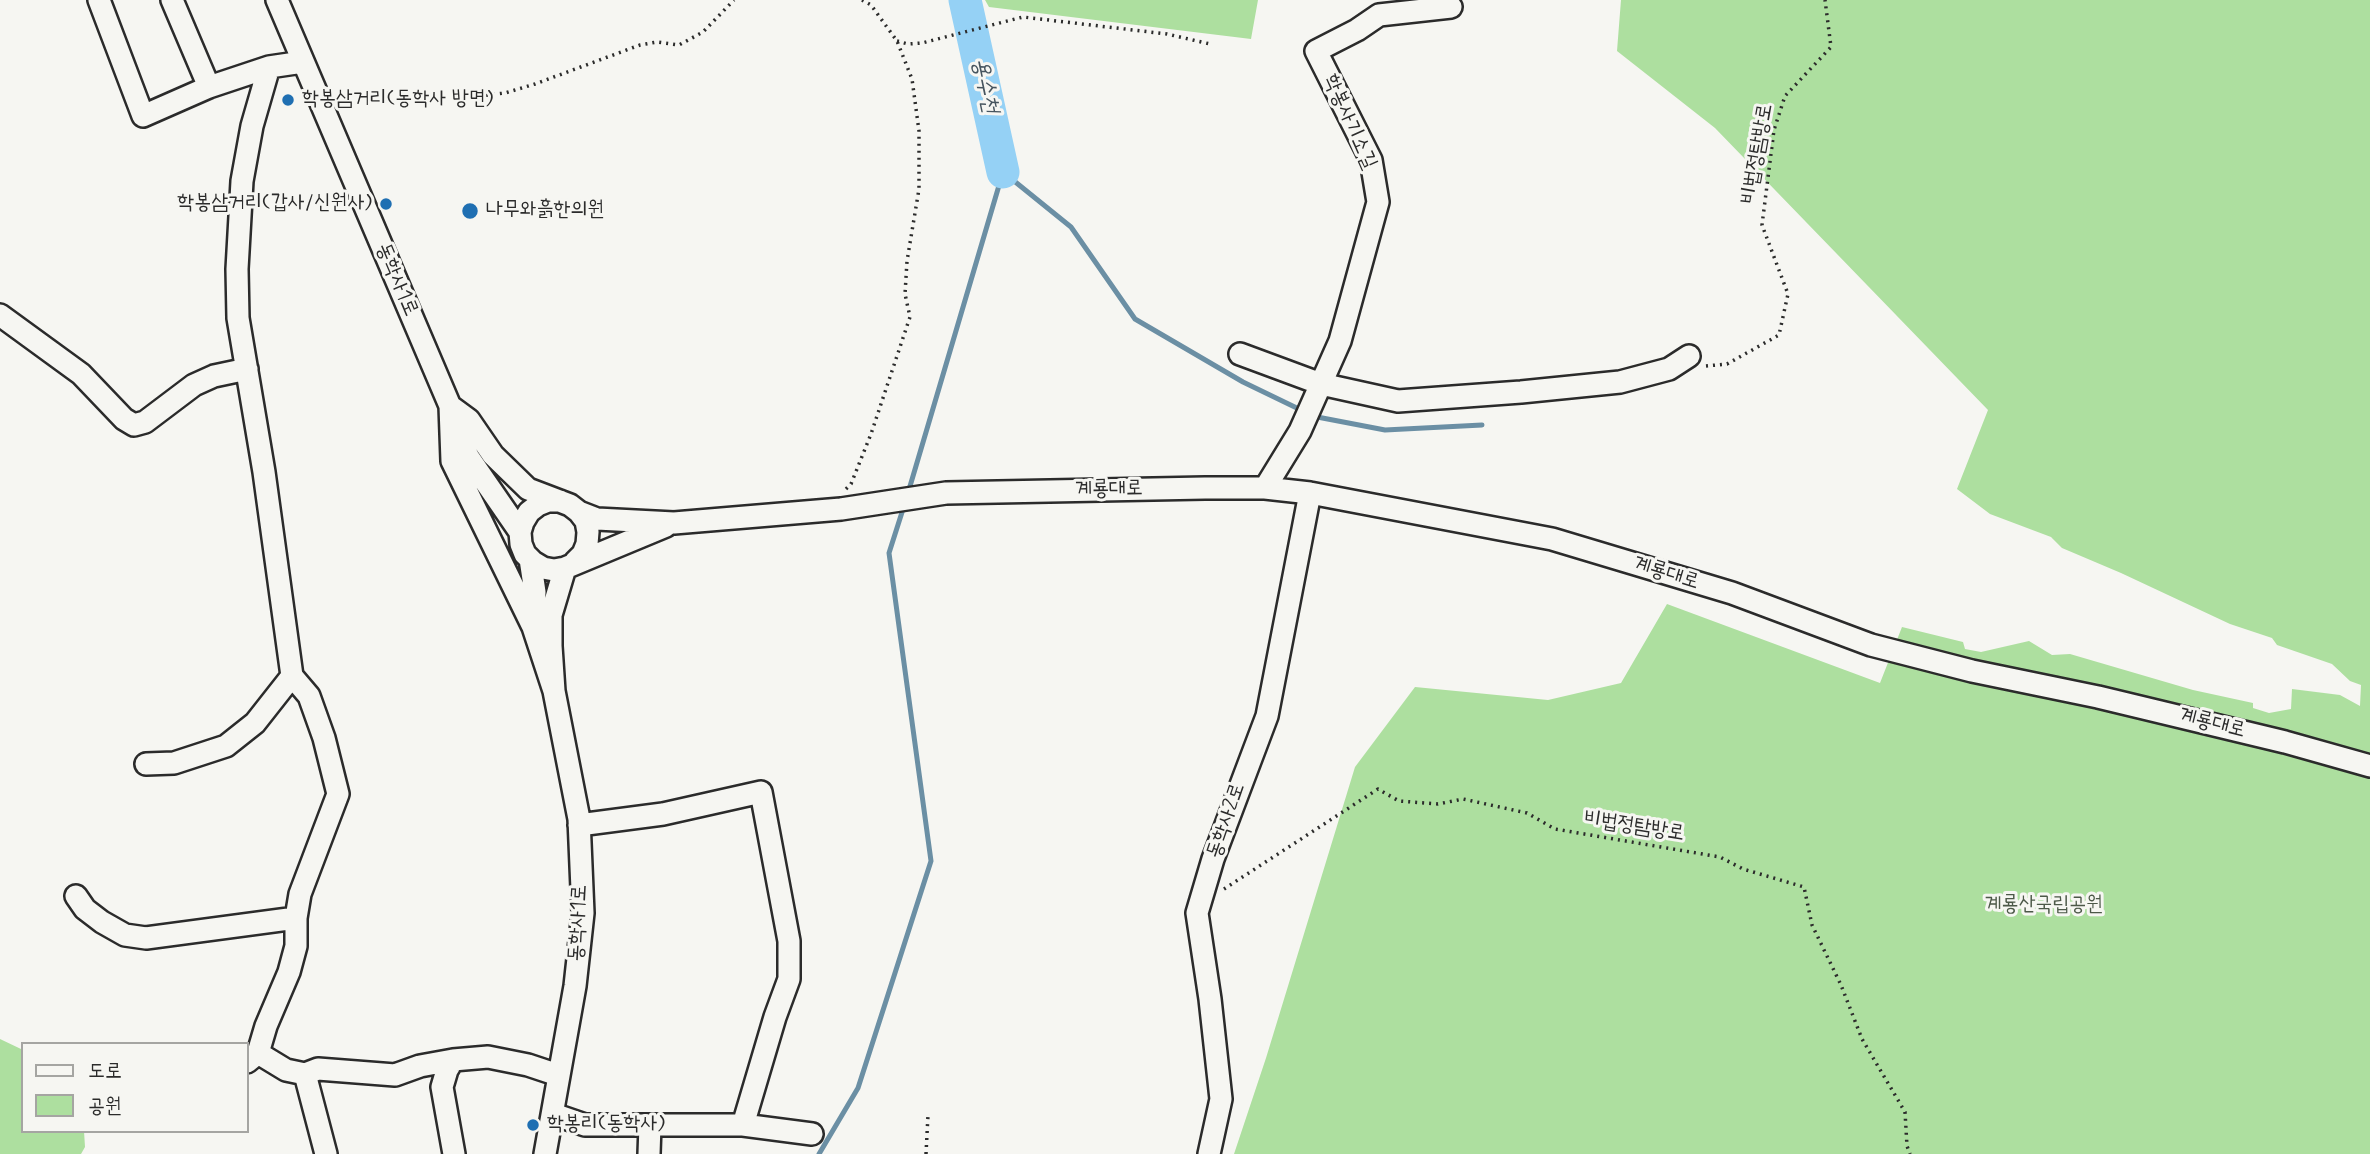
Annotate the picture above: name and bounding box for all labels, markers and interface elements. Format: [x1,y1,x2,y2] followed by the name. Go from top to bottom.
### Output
[965,56,1003,116] water label: 용수천
[1317,71,1381,173] street label: 학봉사기소길
[302,87,493,113] place label: 학봉삼거리(동학사 방면)
[280,92,296,108] marker: 학봉삼거리(동학사 방면)
[1737,102,1779,206] street label: 비법정탐방로
[177,191,372,217] place label: 학봉삼거리(갑사/신원사)
[378,196,394,212] marker: 학봉삼거리(갑사/신원사)
[486,198,604,224] place label: 나무와흙한의원
[460,201,480,221] marker: 나무와흙한의원
[369,240,423,320] street label: 동학사1로
[1075,477,1143,503] street label: 계룡대로
[1630,552,1702,596] street label: 계룡대로
[2176,704,2248,744] street label: 계룡대로
[1202,780,1252,862] street label: 동학사2로
[1582,807,1686,847] street label: 비법정탐방로
[564,884,594,962] street label: 동학사1로
[1985,893,2103,919] park label: 계룡산국립공원
[21,1042,248,1133] legend
[88,1057,122,1085] text: 도로
[88,1092,122,1120] text: 공원
[547,1112,665,1138] place label: 학봉리(동학사)
[525,1117,541,1133] marker: 학봉리(동학사)

